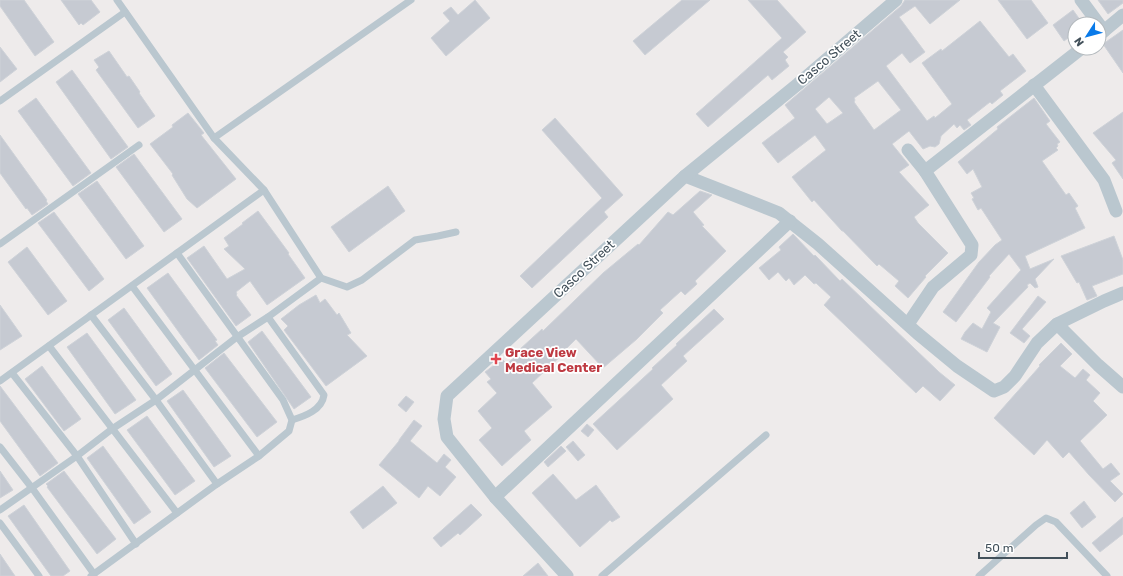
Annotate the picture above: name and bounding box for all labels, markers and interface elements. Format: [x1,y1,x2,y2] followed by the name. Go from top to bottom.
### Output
[1067,16,1107,56] north arrow
[794,26,864,88] street label: Casco Street
[1072,34,1087,49] text: N
[550,237,618,301] street label: Casco Street
[505,345,602,375] place label: Grace View Medical Center
[490,353,502,365] marker: Grace View Medical Center
[979,534,1067,560] scale bar
[985,541,1013,555] text: 50 m

